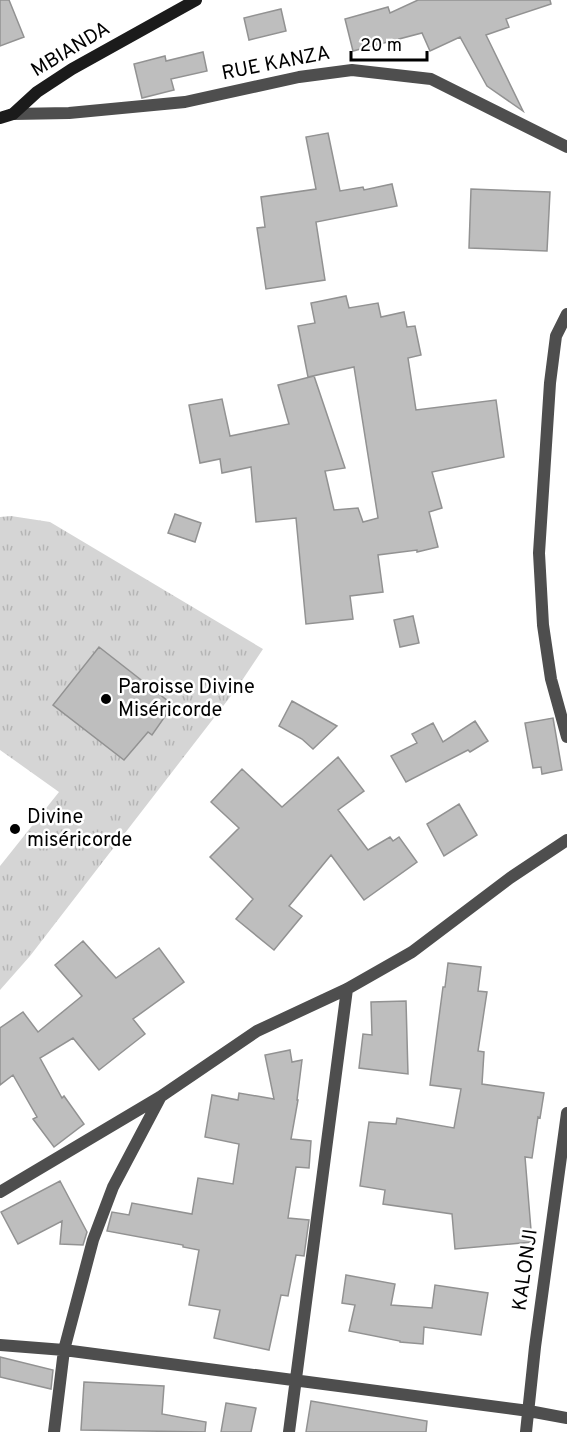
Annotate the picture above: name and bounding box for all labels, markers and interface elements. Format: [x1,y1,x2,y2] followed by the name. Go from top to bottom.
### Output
[27,16,115,84] street label: MBIANDA
[351,24,428,62] scale bar
[360,35,402,58] text: 20 m
[220,41,332,87] street label: RUE KANZA
[118,675,255,724] place label: Paroisse Divine Miséricorde
[99,692,113,706] marker: Paroisse Divine Miséricorde
[27,805,132,854] place label: Divine miséricorde
[8,822,22,836] marker: Divine miséricorde
[507,1227,545,1313] street label: KALONJI

